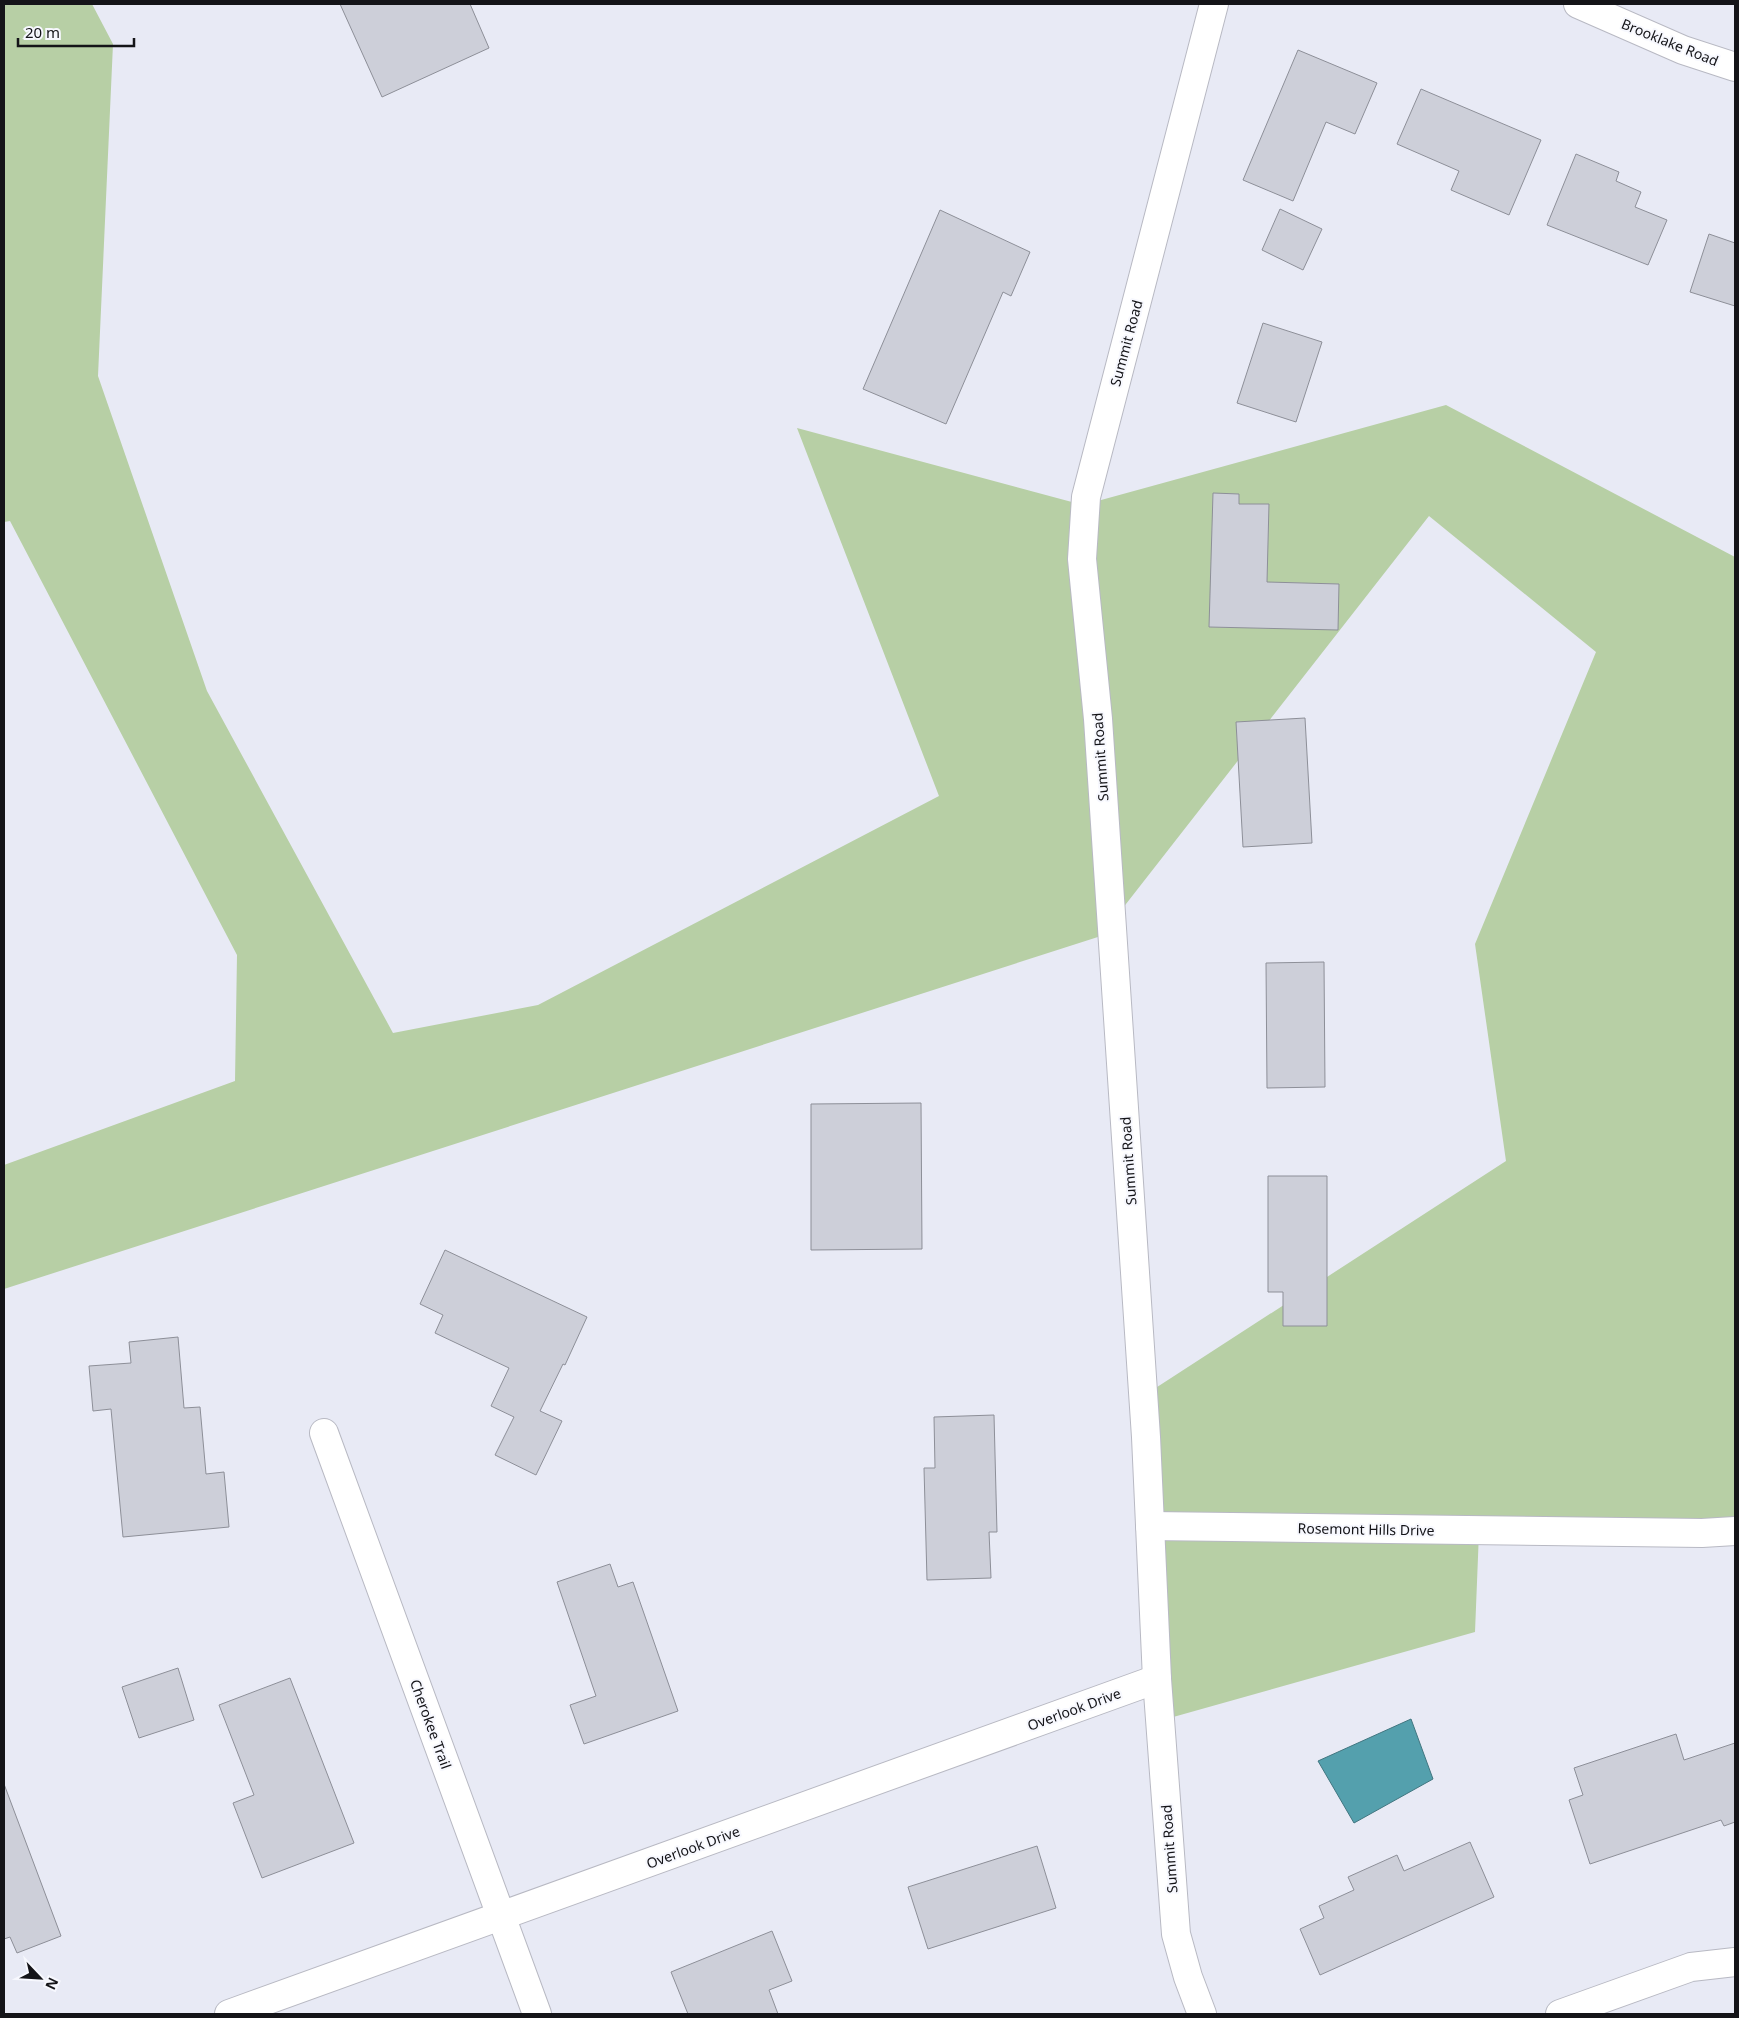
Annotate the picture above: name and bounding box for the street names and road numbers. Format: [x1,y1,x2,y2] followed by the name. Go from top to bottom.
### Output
[1619,14,1721,70] street label: Brooklake Road
[1105,298,1147,388] street label: Summit Road
[1087,712,1113,802] street label: Summit Road
[1115,1116,1141,1206] street label: Summit Road
[1297,1518,1435,1540] street label: Rosemont Hills Drive
[406,1677,456,1771] street label: Cherokee Trail
[1025,1683,1123,1735] street label: Overlook Drive
[1156,1804,1182,1894] street label: Summit Road
[644,1821,742,1873] street label: Overlook Drive

